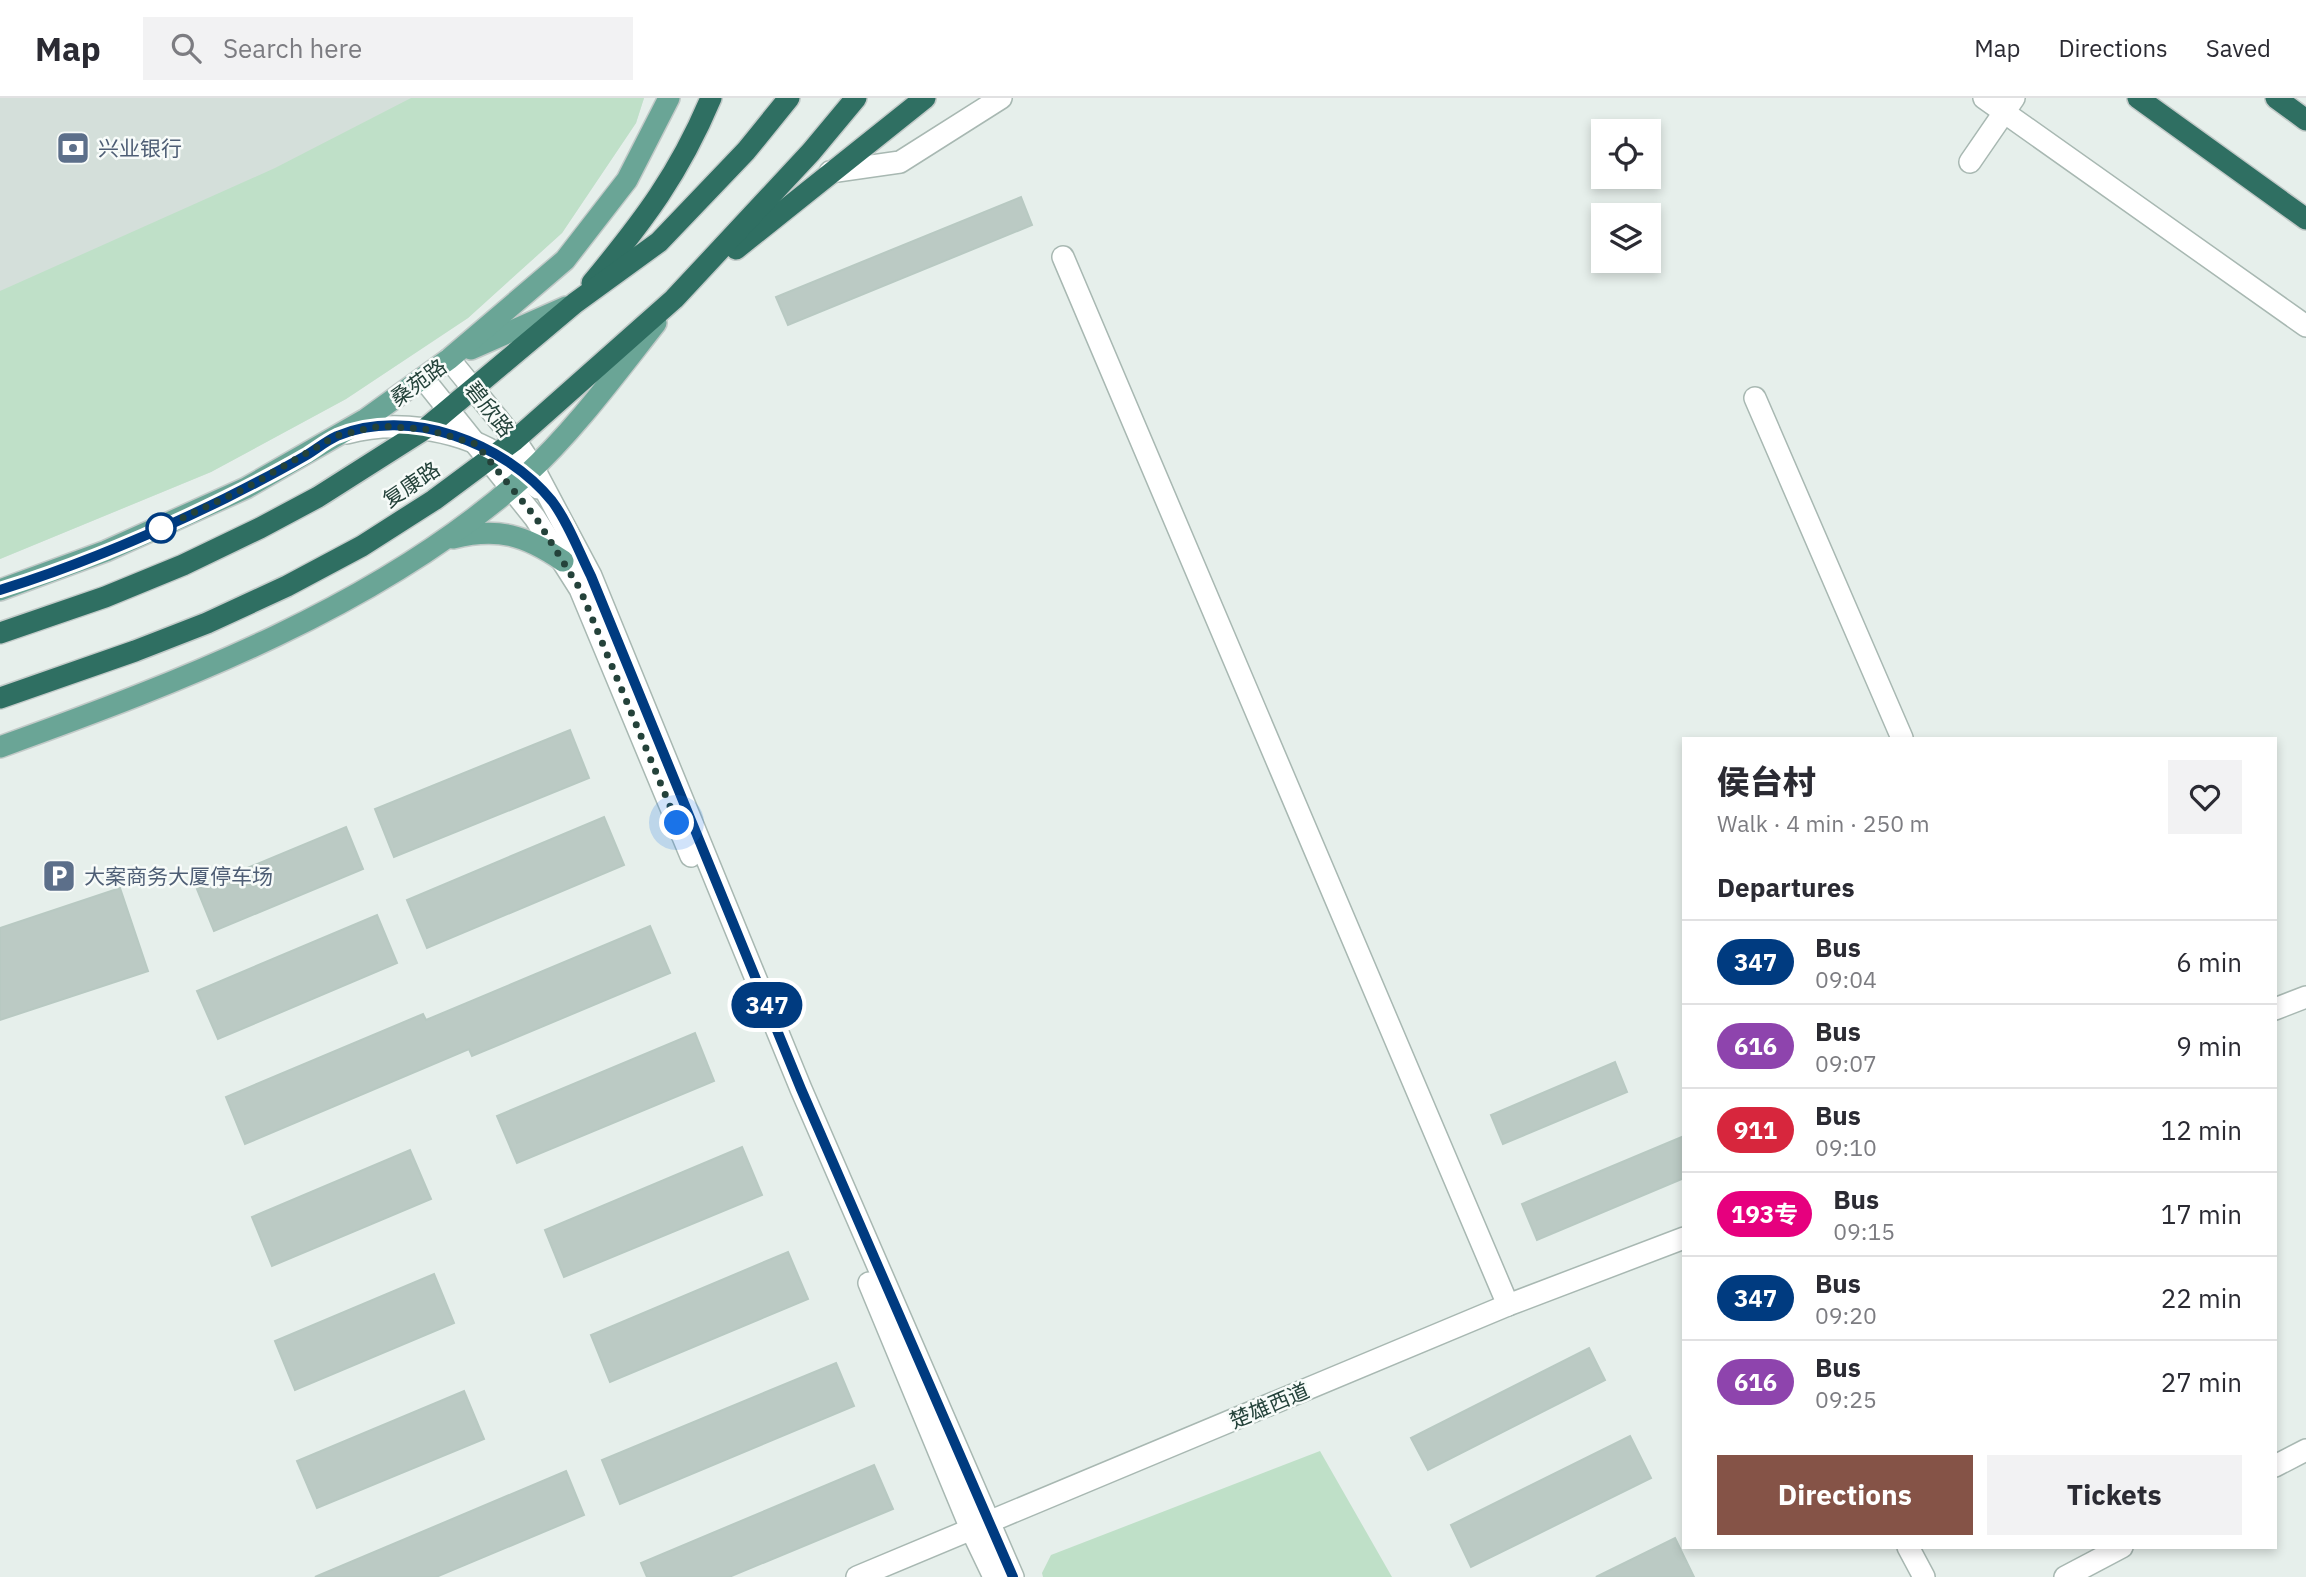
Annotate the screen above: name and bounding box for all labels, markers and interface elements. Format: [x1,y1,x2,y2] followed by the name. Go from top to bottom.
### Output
[143,17,633,80] search box
[35,27,101,70] text: Map
[167,29,205,67] icon: search
[223,31,362,65] text: Search here
[1974,32,2020,64] text: Map
[2058,32,2168,64] text: Directions
[2206,32,2271,64] text: Saved
[1591,119,1661,273] map controls
[1591,119,1661,189] button: locate
[54,129,92,167] bank icon: 兴业银行
[98,134,182,162] place label: 兴业银行
[1591,203,1661,273] button: layers
[384,352,452,412] street label: 桑苑路
[460,376,520,442] street label: 碧欣路
[377,455,445,513] street label: 复康路
[146,513,176,543] unlabelled marker
[1717,760,1816,803] text: 侯台村
[2168,760,2242,834] button: heart
[659,805,694,840] your location
[1717,808,1930,838] text: Walk · 4 min · 250 m
[40,857,78,895] parking icon: 大案商务大厦停车场
[84,862,273,890] place label: 大案商务大厦停车场
[1717,870,1855,904] text: Departures
[1815,930,1861,964] text: Bus
[2176,945,2242,979] text: 6 min
[1734,946,1777,978] text: 347
[1815,964,1877,994] text: 09:04
[727,982,807,1028] line badge: 347
[745,989,789,1021] text: 347
[1815,1014,1861,1048] text: Bus
[2176,1029,2242,1063] text: 9 min
[1734,1030,1777,1062] text: 616
[1815,1048,1877,1078] text: 09:07
[1815,1098,1861,1132] text: Bus
[2161,1113,2242,1147] text: 12 min
[1734,1114,1777,1146] text: 911
[1815,1132,1877,1162] text: 09:10
[1833,1182,1879,1216] text: Bus
[2161,1197,2242,1231] text: 17 min
[1731,1198,1798,1230] text: 193专
[1833,1216,1895,1246] text: 09:15
[1815,1266,1861,1300] text: Bus
[2161,1281,2242,1315] text: 22 min
[1734,1282,1777,1314] text: 347
[1815,1300,1877,1330] text: 09:20
[1815,1350,1861,1384] text: Bus
[2161,1365,2242,1399] text: 27 min
[1734,1366,1777,1398] text: 616
[1225,1376,1313,1434] street label: 楚雄西道
[1815,1384,1877,1414] text: 09:25
[1717,1455,1973,1535] button: Directions
[1987,1455,2242,1535] button: Tickets

